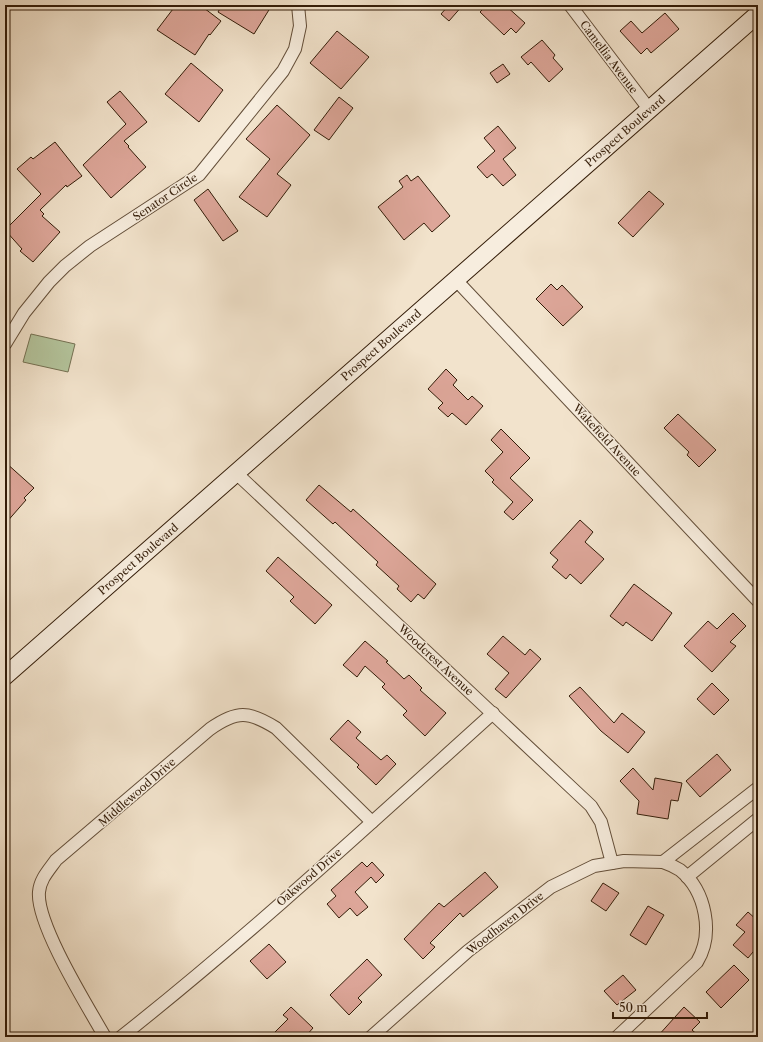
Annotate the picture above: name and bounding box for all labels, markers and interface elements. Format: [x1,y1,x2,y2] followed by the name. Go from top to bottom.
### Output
[577,18,641,96] street label: Camellia Avenue
[582,92,668,170] street label: Prospect Boulevard
[130,170,200,224] street label: Senator Circle
[338,306,424,384] street label: Prospect Boulevard
[569,400,644,479] street label: Wakefield Avenue
[95,520,181,598] street label: Prospect Boulevard
[395,621,477,699] street label: Woodcrest Avenue
[96,755,178,829] street label: Middlewood Drive
[274,845,344,909] street label: Oakwood Drive
[463,889,546,958] street label: Woodhaven Drive
[613,994,707,1020] scale bar
[619,1000,648,1015] text: 50 m

